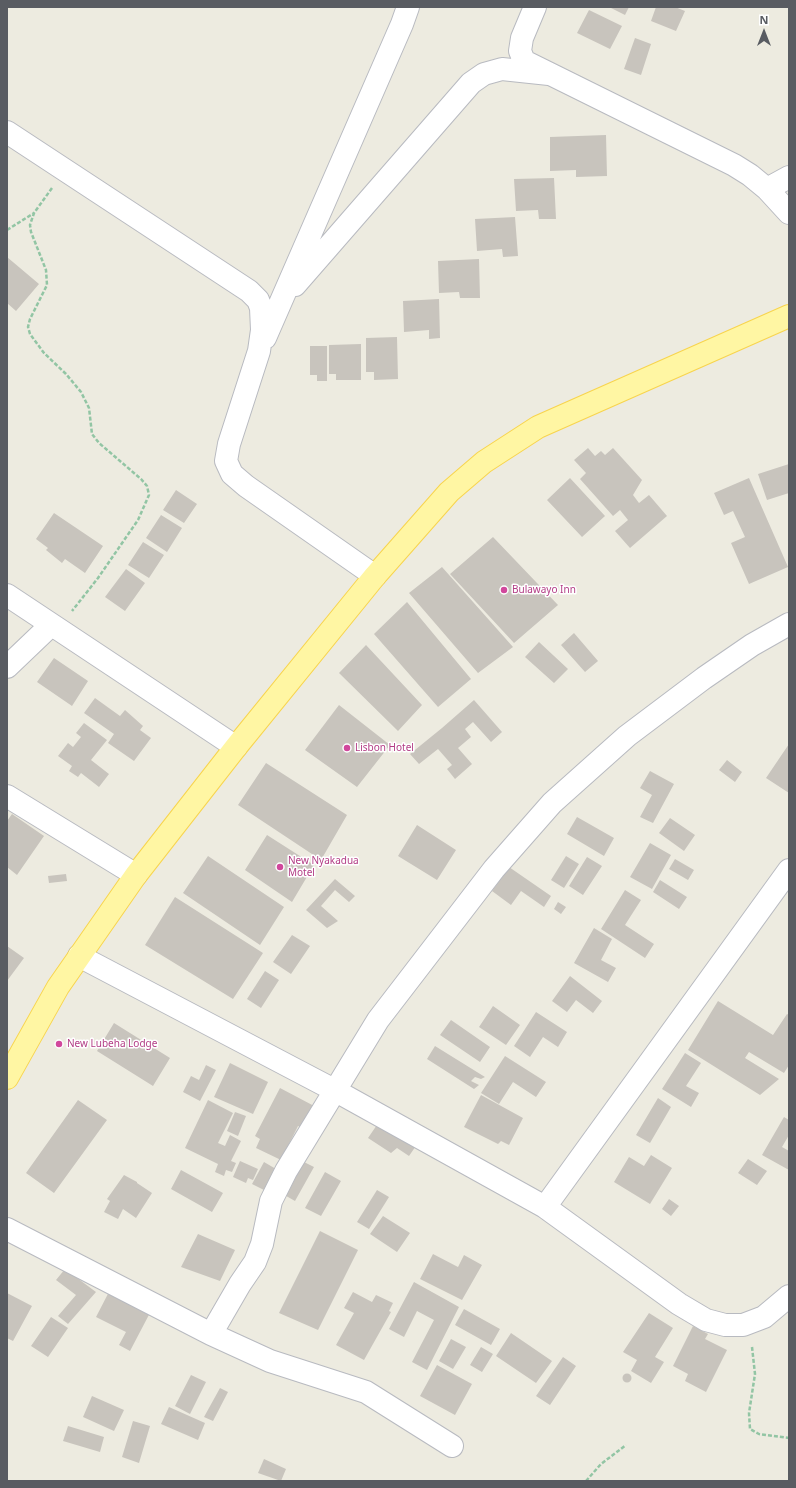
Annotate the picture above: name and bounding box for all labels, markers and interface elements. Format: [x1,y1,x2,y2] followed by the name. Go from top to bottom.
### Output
[744,12,784,52] north arrow
[760,12,768,27] text: N
[512,584,576,596] place label: Bulawayo Inn
[499,585,509,595] marker: Bulawayo Inn
[355,742,414,754] place label: Lisbon Hotel
[342,743,352,753] marker: Lisbon Hotel
[288,855,359,878] place label: New Nyakadua Motel
[275,862,285,872] marker: New Nyakadua Motel
[67,1038,157,1050] place label: New Lubeha Lodge
[54,1039,64,1049] marker: New Lubeha Lodge

